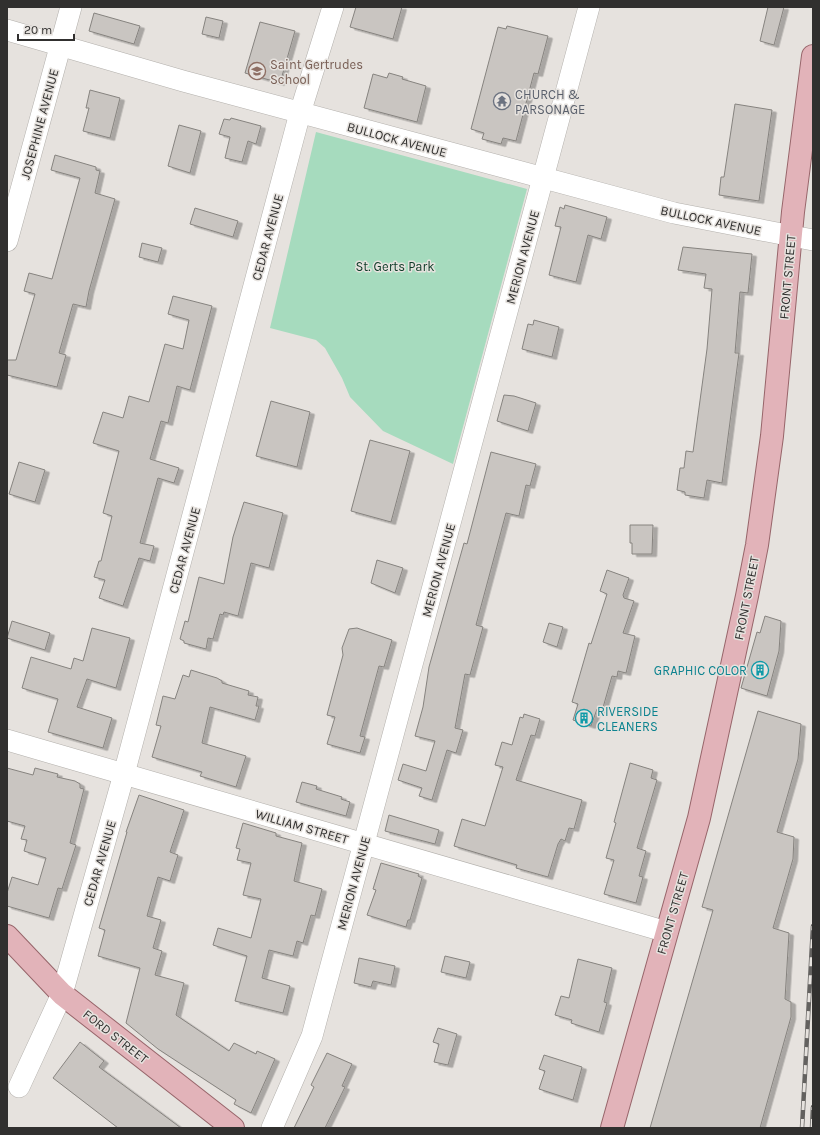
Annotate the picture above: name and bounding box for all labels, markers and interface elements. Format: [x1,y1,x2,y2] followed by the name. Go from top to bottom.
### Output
[18,16,74,42] scale bar
[24,23,52,37] text: 20 m
[270,57,363,87] place label: Saint Gertrudes School
[247,61,267,81] school or university icon: Saint Gertrudes School
[17,67,61,181] street label: JOSEPHINE AVENUE
[515,87,585,117] place label: CHURCH & PARSONAGE
[492,91,512,111] temple icon: CHURCH & PARSONAGE
[345,119,448,160] street label: BULLOCK AVENUE
[249,192,286,282] street label: CEDAR AVENUE
[659,202,763,238] street label: BULLOCK AVENUE
[503,208,542,306] street label: MERION AVENUE
[776,234,799,320] street label: FRONT STREET
[355,259,435,274] park label: St. Gerts Park
[166,505,203,595] street label: CEDAR AVENUE
[419,521,458,619] street label: MERION AVENUE
[731,554,762,641] street label: FRONT STREET
[750,660,770,680] building icon: GRAPHIC COLOR
[654,663,747,678] place label: GRAPHIC COLOR
[597,704,659,734] place label: RIVERSIDE CLEANERS
[574,708,594,728] building icon: RIVERSIDE CLEANERS
[254,806,351,847] street label: WILLIAM STREET
[80,818,119,908] street label: CEDAR AVENUE
[334,834,373,932] street label: MERION AVENUE
[654,870,692,956] street label: FRONT STREET
[80,1006,152,1067] street label: FORD STREET

